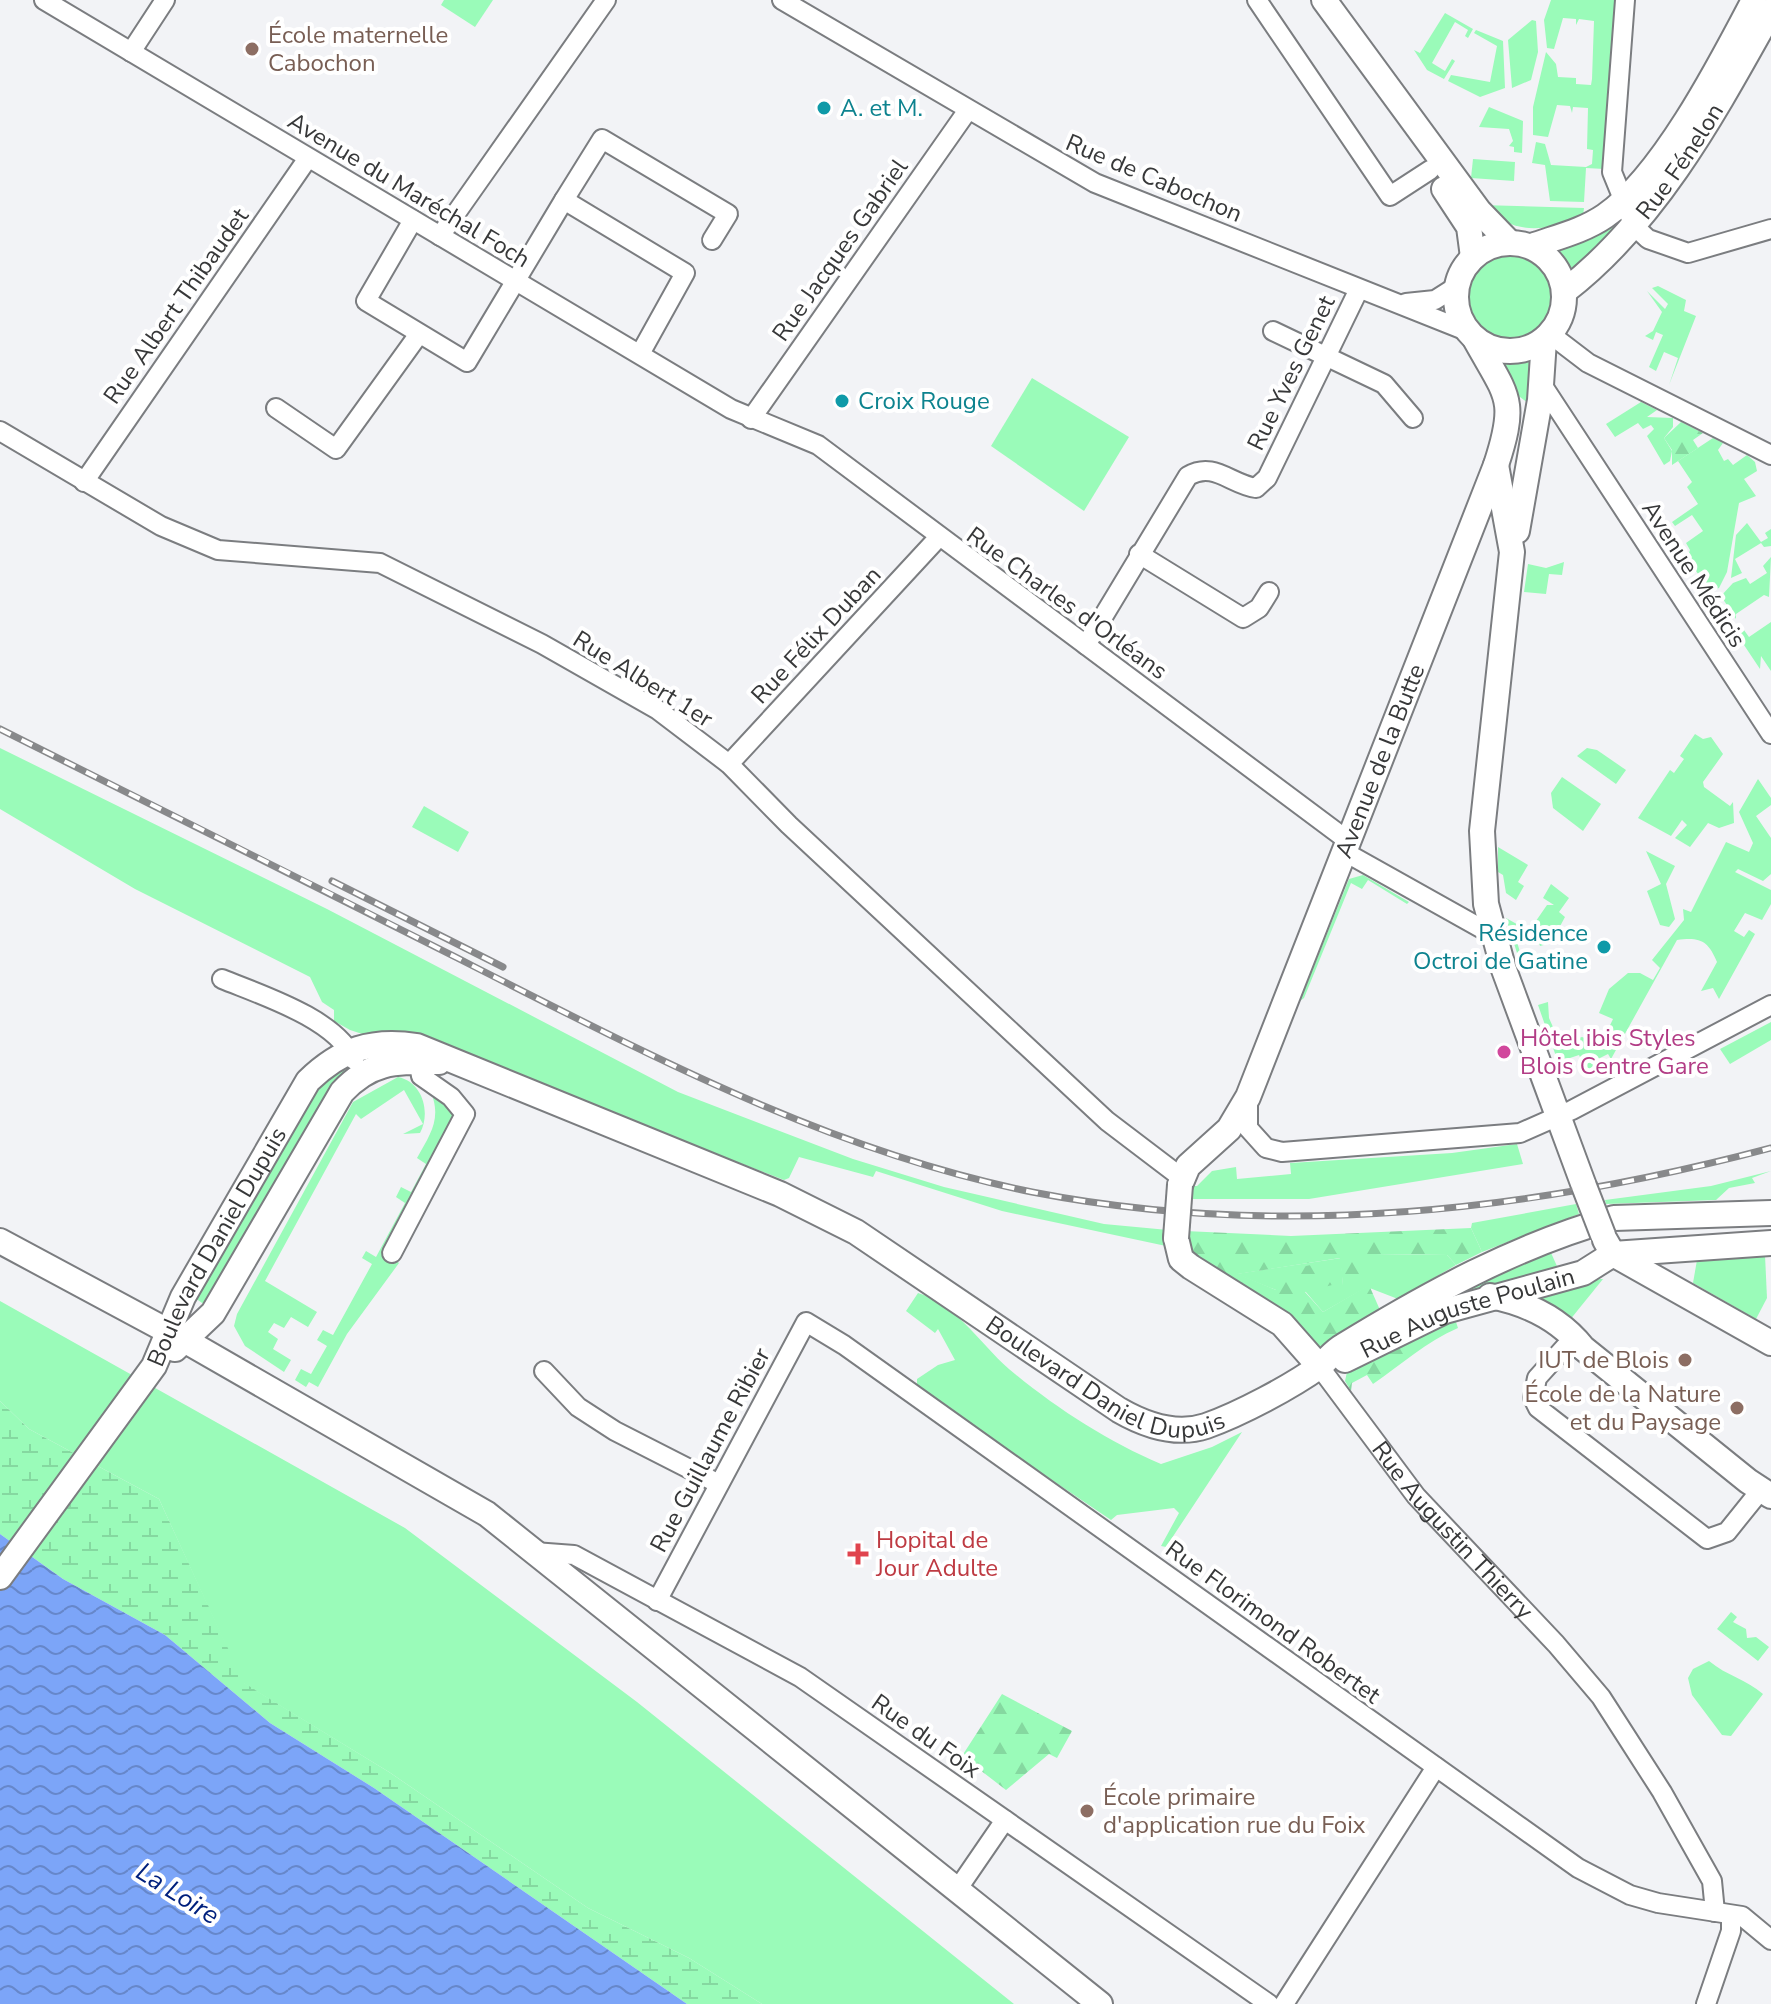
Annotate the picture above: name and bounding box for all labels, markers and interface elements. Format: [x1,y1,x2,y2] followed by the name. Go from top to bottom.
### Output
[268,19,448,79] place label: École maternelle Cabochon
[243,40,261,58] marker: École maternelle Cabochon
[840,92,923,124] place label: A. et M.
[1629,97,1731,226] street label: Rue Fénelon
[815,99,833,117] marker: A. et M.
[282,105,536,275] street label: Avenue du Maréchal Foch
[1061,126,1247,230] street label: Rue de Cabochon
[765,152,915,348] street label: Rue Jacques Gabriel
[96,201,256,410] street label: Rue Albert Thibaudet
[1240,290,1343,456] street label: Rue Yves Genet
[858,385,990,417] place label: Croix Rouge
[833,392,851,410] marker: Croix Rouge
[1635,494,1753,654] street label: Avenue Médicis
[960,519,1174,687] street label: Rue Charles d'Orléans
[744,559,888,711] street label: Rue Félix Duban
[567,623,719,735] street label: Rue Albert 1er
[1327,659,1432,863] street label: Avenue de la Butte
[1413,917,1588,977] place label: Résidence Octroi de Gatine
[1595,938,1613,956] marker: Résidence Octroi de Gatine
[1520,1022,1709,1082] place label: Hôtel ibis Styles Blois Centre Gare
[1495,1043,1513,1061] marker: Hôtel ibis Styles Blois Centre Gare
[140,1121,294,1371] street label: Boulevard Daniel Dupuis
[1355,1260,1578,1366] street label: Rue Auguste Poulain
[979,1308,1230,1446] street label: Boulevard Daniel Dupuis
[643,1342,778,1558] street label: Rue Guillaume Ribier
[1538,1344,1669,1376] place label: IUT de Blois
[1676,1351,1694,1369] marker: IUT de Blois
[1524,1378,1721,1438] place label: École de la Nature et du Paysage
[1728,1399,1746,1417] marker: École de la Nature et du Paysage
[1365,1435,1541,1627] street label: Rue Augustin Thierry
[875,1524,998,1584] place label: Hopital de Jour Adulte
[1159,1533,1387,1711] street label: Rue Florimond Robertet
[847,1543,869,1565] marker: Hopital de Jour Adulte
[865,1687,987,1786] street label: Rue du Foix
[1103,1781,1366,1841] place label: École primaire d'application rue du Foix
[1078,1802,1096,1820] marker: École primaire d'application rue du Foix
[129,1854,226,1933] water label: La Loire

